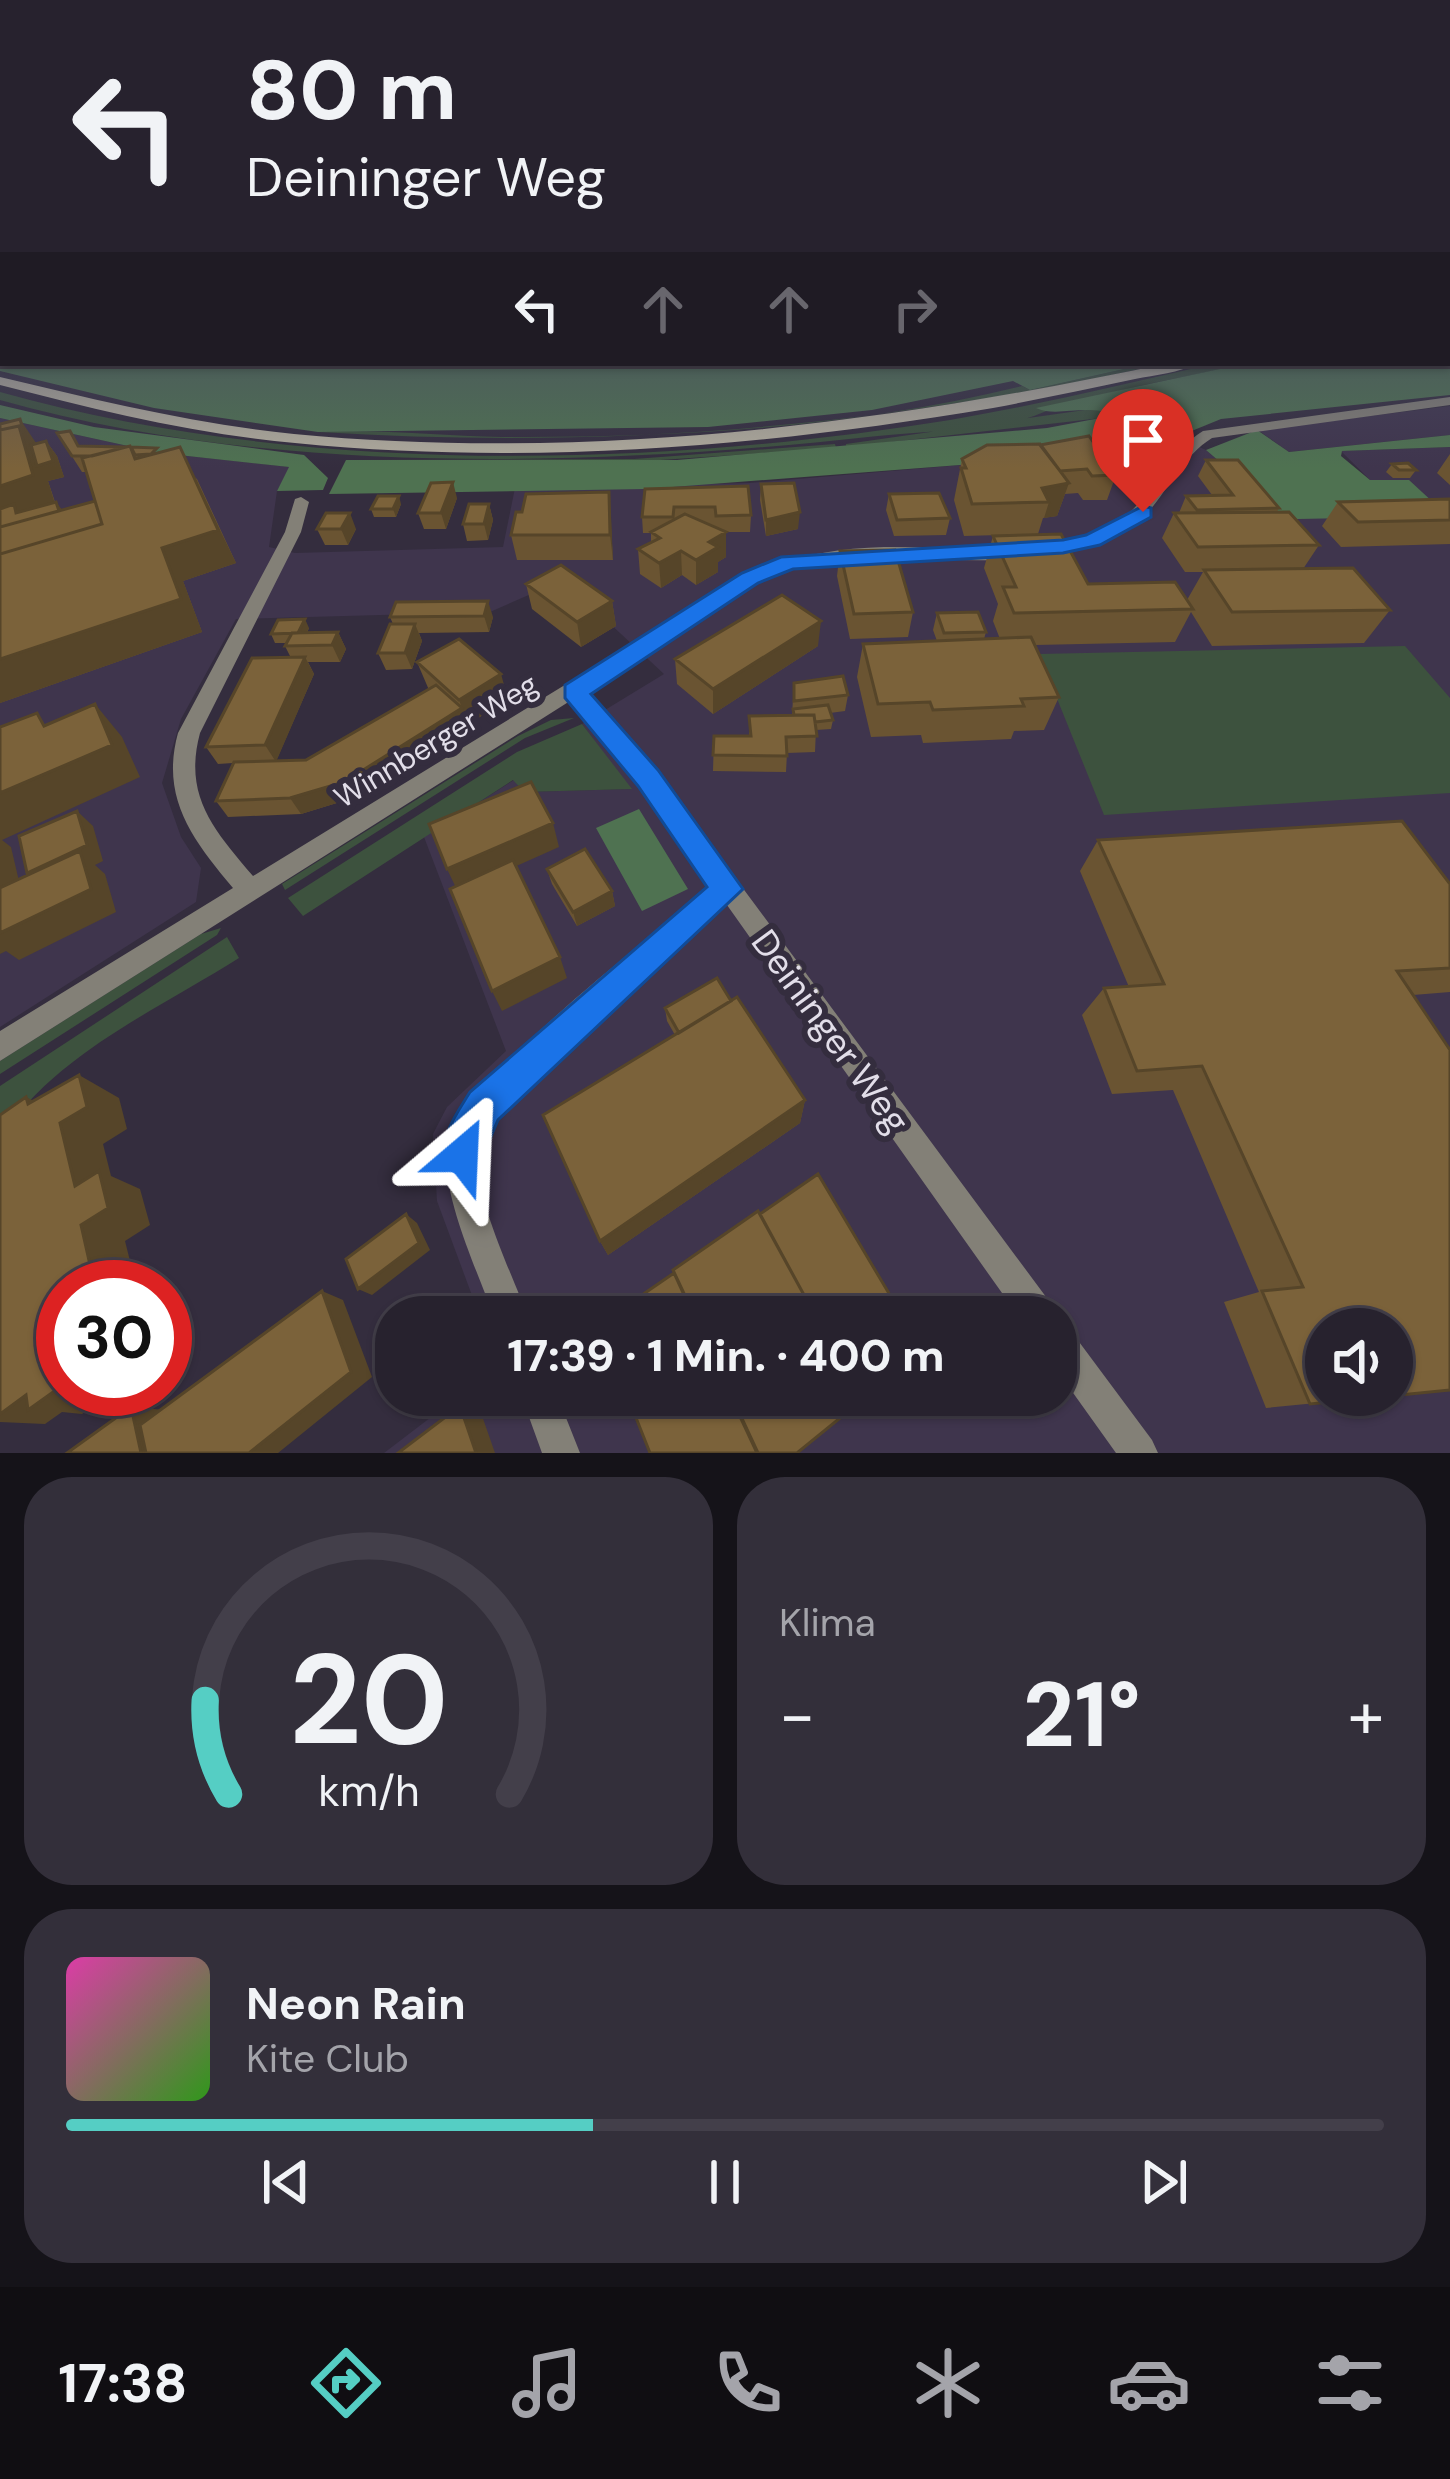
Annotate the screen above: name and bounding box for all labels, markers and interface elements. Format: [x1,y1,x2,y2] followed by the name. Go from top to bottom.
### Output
[246,36,457,145] text: 80 m
[48,48,204,204] icon: left
[246,142,606,213] text: Deininger Weg
[504,276,570,342] icon: left
[630,276,696,342] icon: ahead
[756,276,822,342] icon: ahead
[882,276,948,342] icon: right
[1092,389,1194,512] pin
[1110,407,1176,473] icon: arrive
[327,664,545,817] street label: Winnberger Weg
[741,920,920,1142] street label: Deininger Weg
[399,1092,525,1218] position arrow
[36,1260,192,1416] speed limit sign: 30
[1305,1308,1413,1416] map controls
[1305,1308,1413,1416] button: sound
[507,1326,945,1385] text: 17:39 · 1 Min. · 400 m
[779,1597,876,1648] text: Klima
[289,1619,448,1782] text: 20
[1022,1657,1141,1774] text: 21°
[779,1673,815,1758] text: −
[1348,1673,1384,1758] text: +
[318,1763,419,1819] text: km/h
[246,1974,466,2033] text: Neon Rain
[246,2033,409,2084] text: Kite Club
[253,2149,319,2215] icon: previous
[692,2149,758,2215] icon: pause
[1131,2149,1197,2215] icon: next
[304,2341,388,2425] icon: directions
[505,2341,589,2425] icon: music
[706,2341,790,2425] icon: phone
[906,2341,990,2425] icon: climate
[1107,2341,1191,2425] icon: car
[1308,2341,1392,2425] icon: filters
[58,2348,187,2419] text: 17:38

